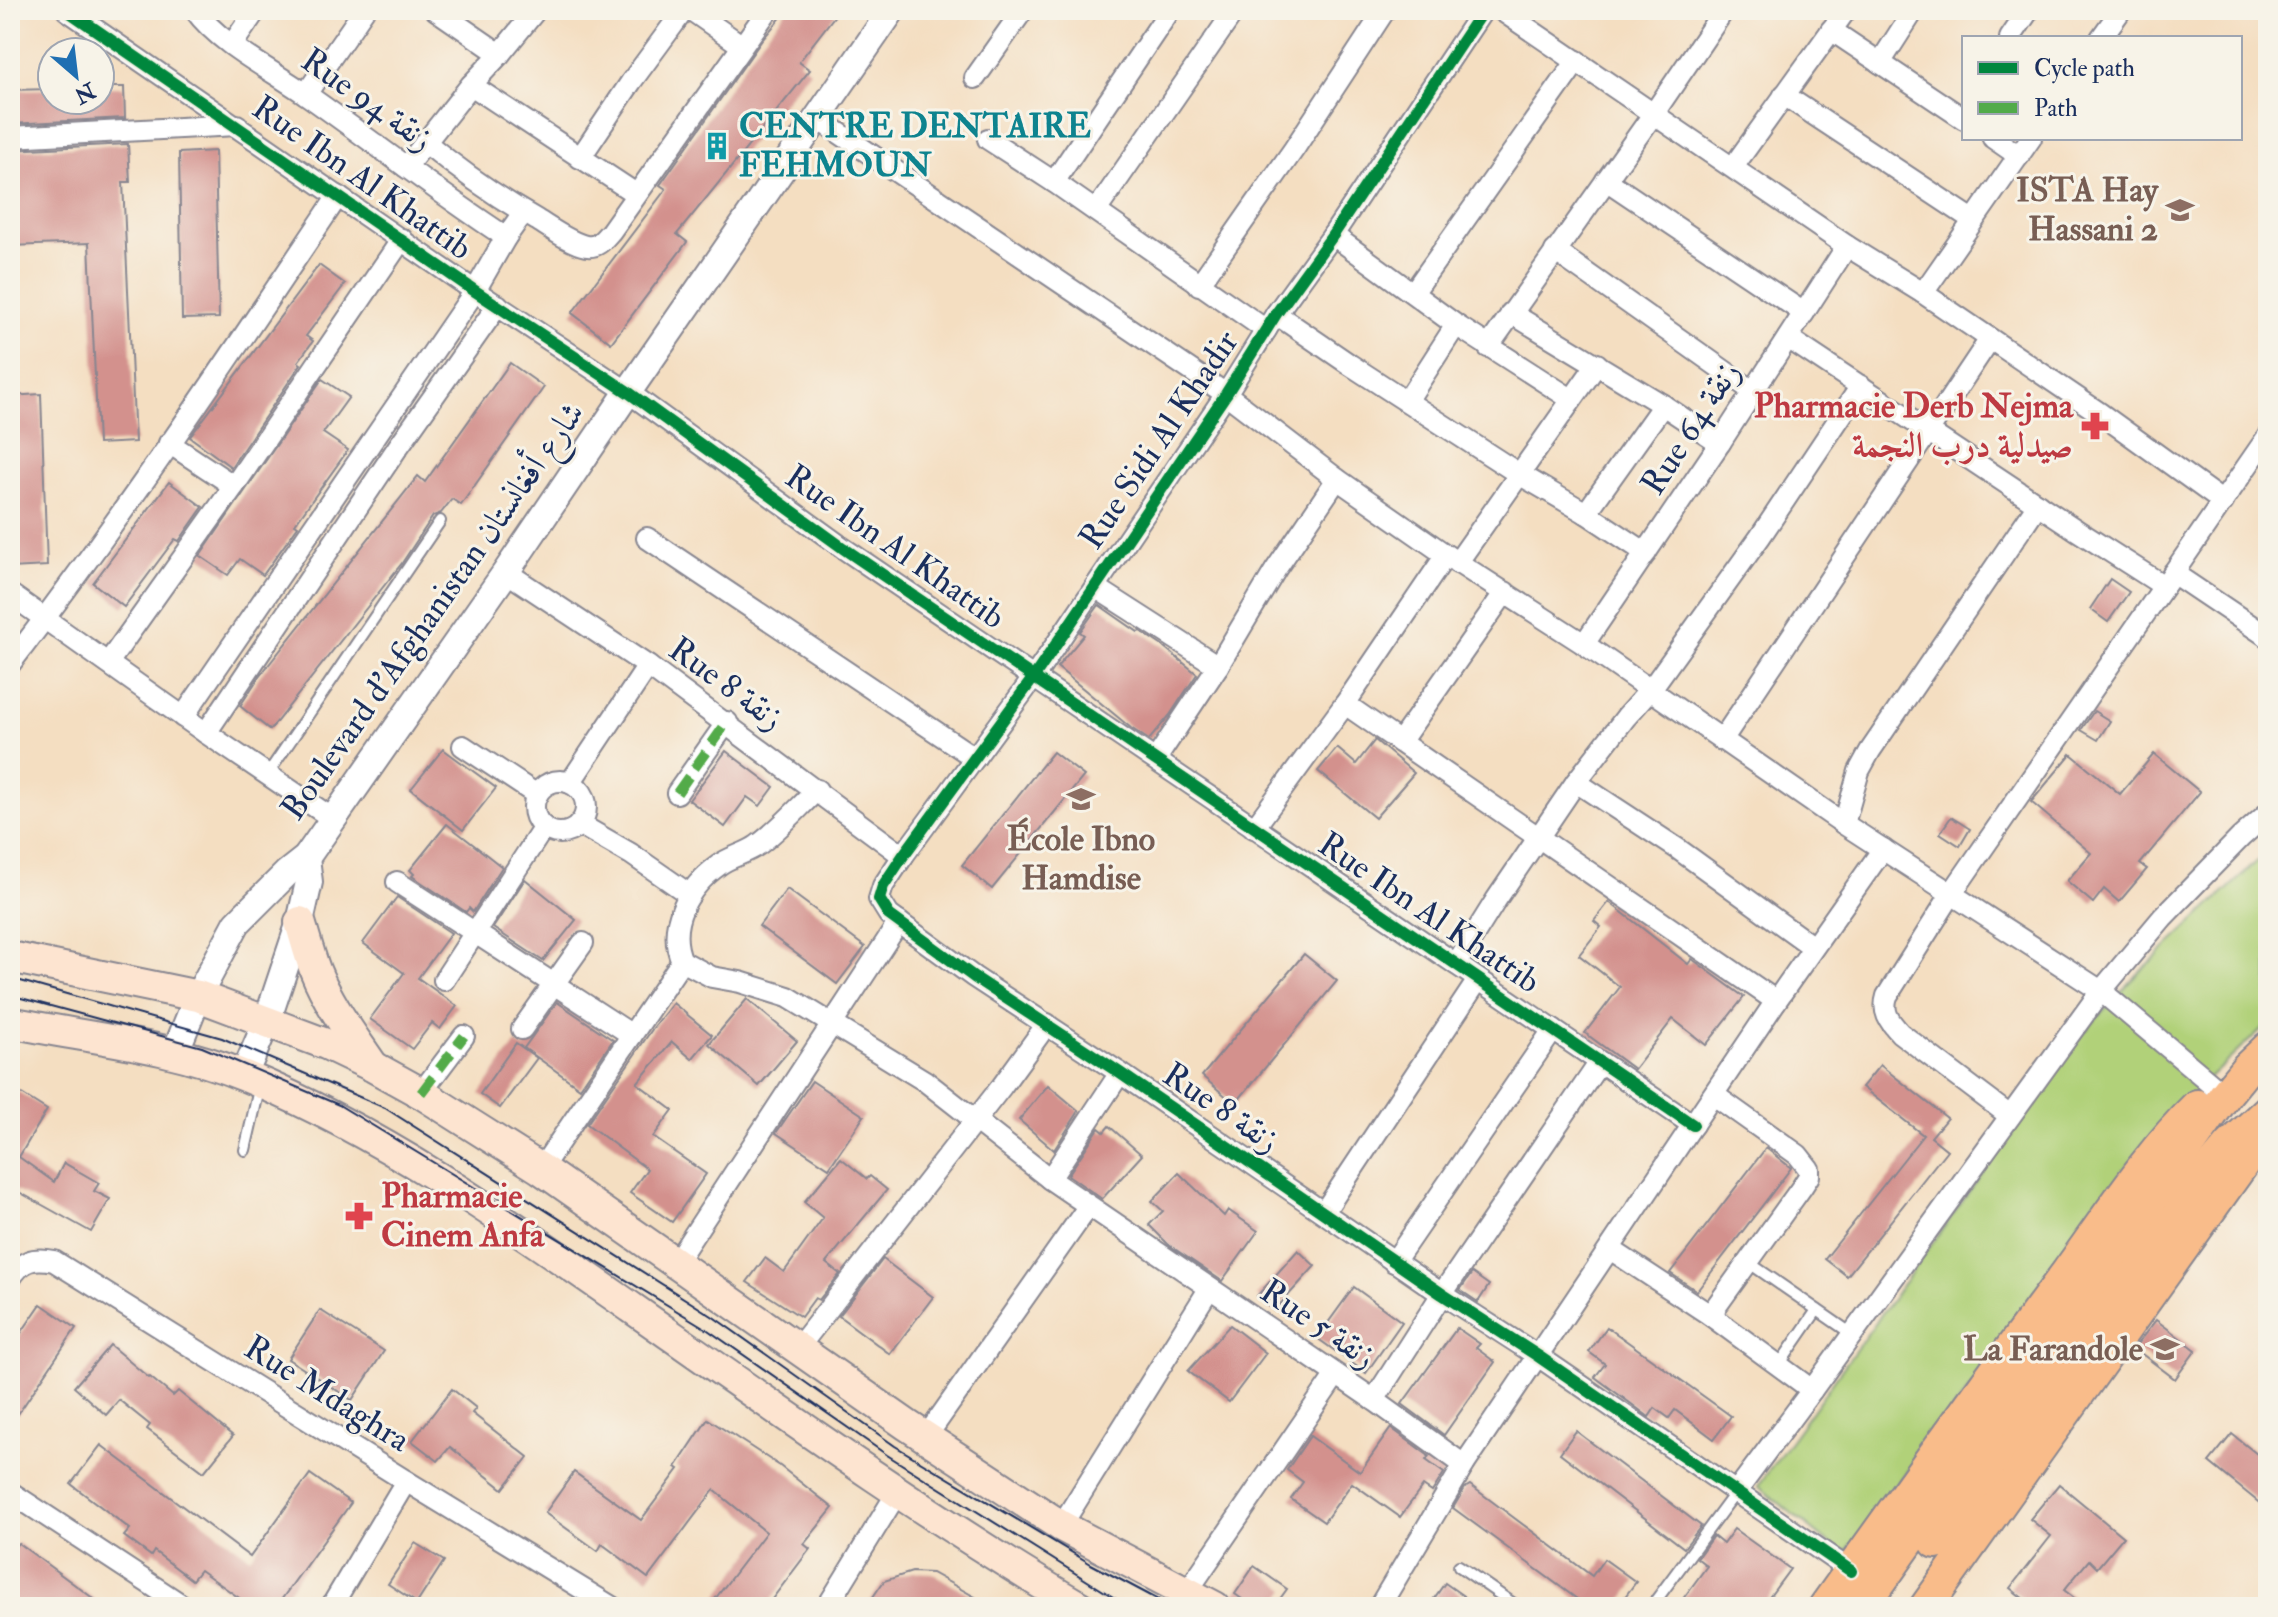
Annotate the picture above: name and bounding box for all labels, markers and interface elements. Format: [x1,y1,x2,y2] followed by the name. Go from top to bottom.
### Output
[36,36,116,116] north arrow
[1962,36,2242,140] legend
[293,39,441,161] street label: Rue 94 زنقة
[2034,53,2135,84] text: Cycle path
[69,75,101,110] text: N
[244,86,480,270] street label: Rue Ibn Al Khattib
[2034,93,2078,124] text: Path
[739,105,1091,187] place label: CENTRE DENTAIRE FEHMOUN
[702,131,732,161] building icon: CENTRE DENTAIRE FEHMOUN
[2016,169,2159,251] place label: ISTA Hay Hassani 2
[2165,195,2195,225] school or university icon: ISTA Hay Hassani 2
[1070,322,1248,558] street label: Rue Sidi Al Khadir
[1632,353,1750,503] street label: Rue 64 زنقة
[1754,385,2074,467] place label: Pharmacie Derb Nejma صيدلية درب النجمة
[269,392,599,832] street label: Boulevard d'Afghanistan شارع أفغانستان
[2080,411,2110,441] pharmacy icon: Pharmacie Derb Nejma صيدلية درب النجمة
[777,455,1013,639] street label: Rue Ibn Al Khattib
[660,628,792,740] street label: Rue 8 زنقة
[1066,784,1096,814] school or university icon: École Ibno Hamdise
[1007,817,1155,900] place label: École Ibno Hamdise
[1310,823,1548,1003] street label: Rue Ibn Al Khattib
[1154,1053,1288,1163] street label: Rue 8 زنقة
[381,1175,545,1257] place label: Pharmacie Cinem Anfa
[344,1201,374,1231] pharmacy icon: Pharmacie Cinem Anfa
[1252,1270,1384,1378] street label: Rue 5 زنقة
[236,1326,419,1462] street label: Rue Mdaghra
[1963,1328,2144,1371] place label: La Farandole
[2150,1334,2180,1364] school or university icon: La Farandole

